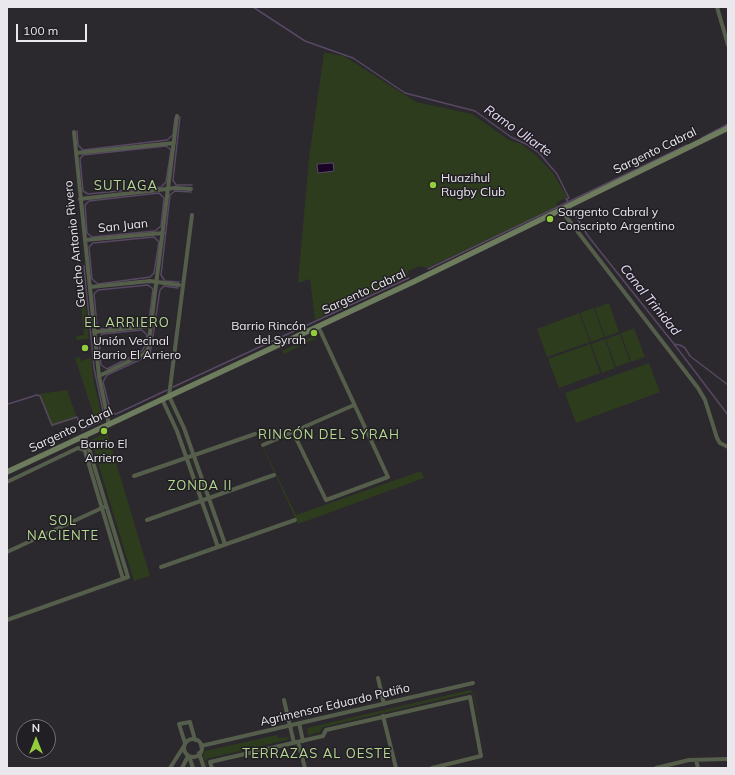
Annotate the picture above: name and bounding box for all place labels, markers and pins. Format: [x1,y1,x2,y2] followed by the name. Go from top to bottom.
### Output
[441,171,505,199] place label: Huazihul Rugby Club
[428,180,438,190] marker: Huazihul Rugby Club
[558,205,675,233] place label: Sargento Cabral y Conscripto Argentino
[545,214,555,224] marker: Sargento Cabral y Conscripto Argentino
[231,319,306,347] place label: Barrio Rincón del Syrah
[309,328,319,338] marker: Barrio Rincón del Syrah
[93,334,181,362] place label: Unión Vecinal Barrio El Arriero
[80,343,90,353] marker: Unión Vecinal Barrio El Arriero
[99,426,109,436] marker: Barrio El Arriero
[81,437,127,465] place label: Barrio El Arriero

